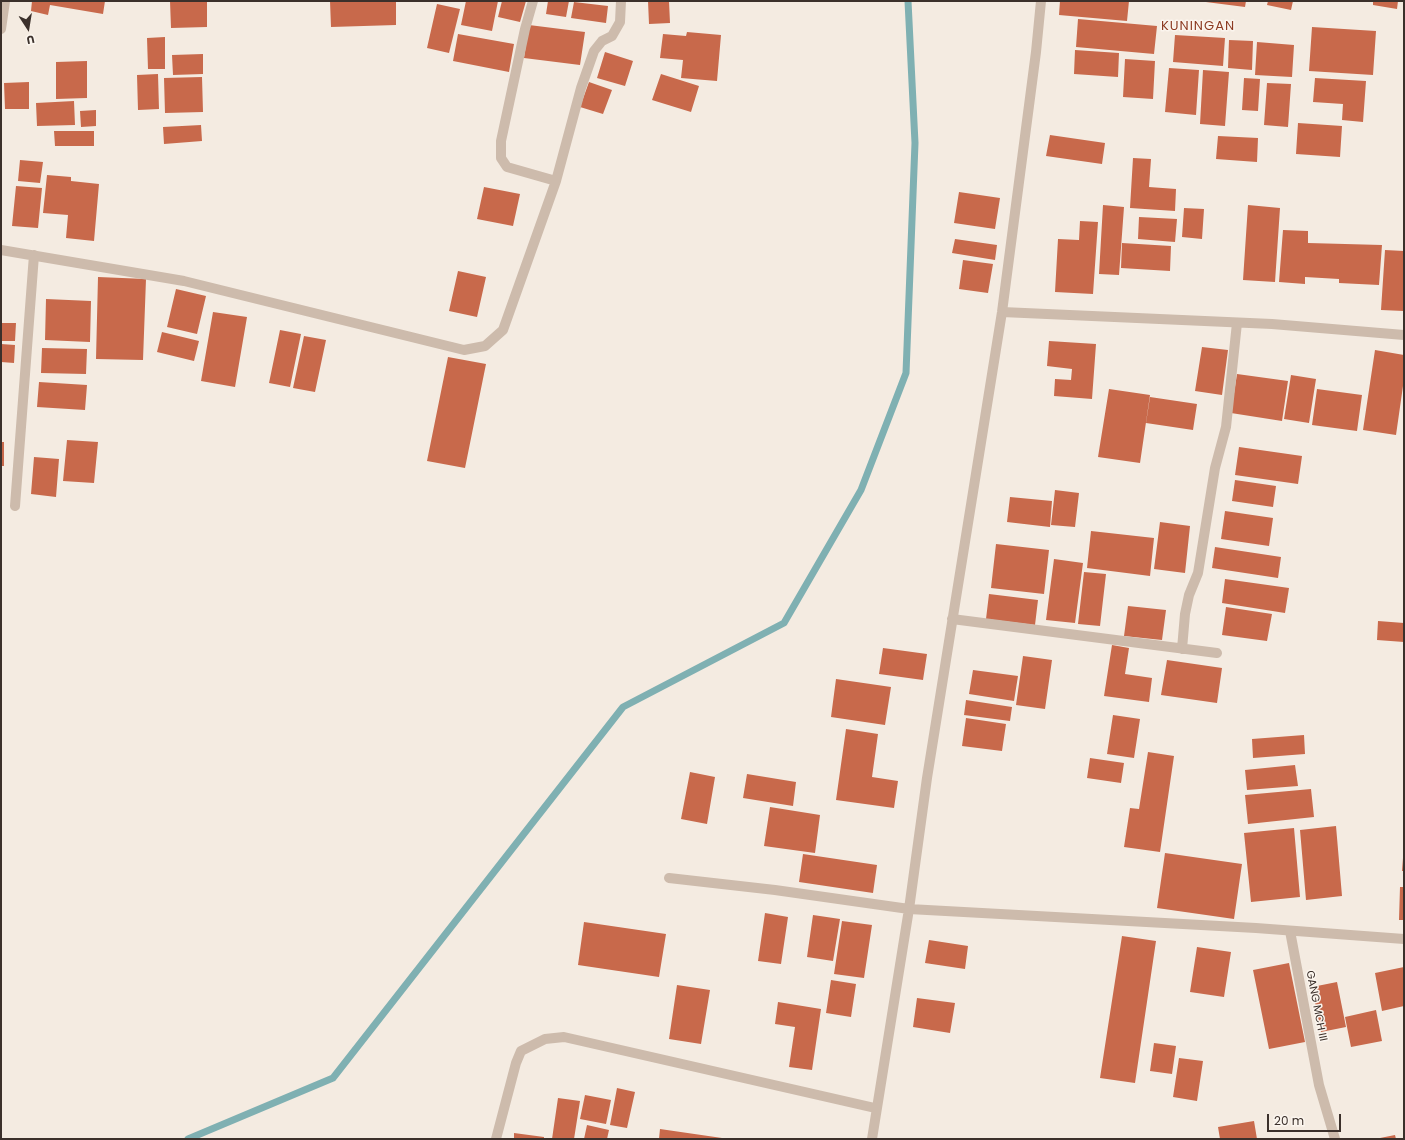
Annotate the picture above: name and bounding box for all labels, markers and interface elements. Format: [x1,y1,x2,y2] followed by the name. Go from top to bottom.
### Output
[8,8,48,48] north arrow
[1161,19,1235,35] district label: KUNINGAN
[25,31,36,48] text: U
[1303,969,1329,1043] street label: GANG MCH III
[1269,1106,1343,1132] scale bar
[1274,1112,1304,1129] text: 20 m

